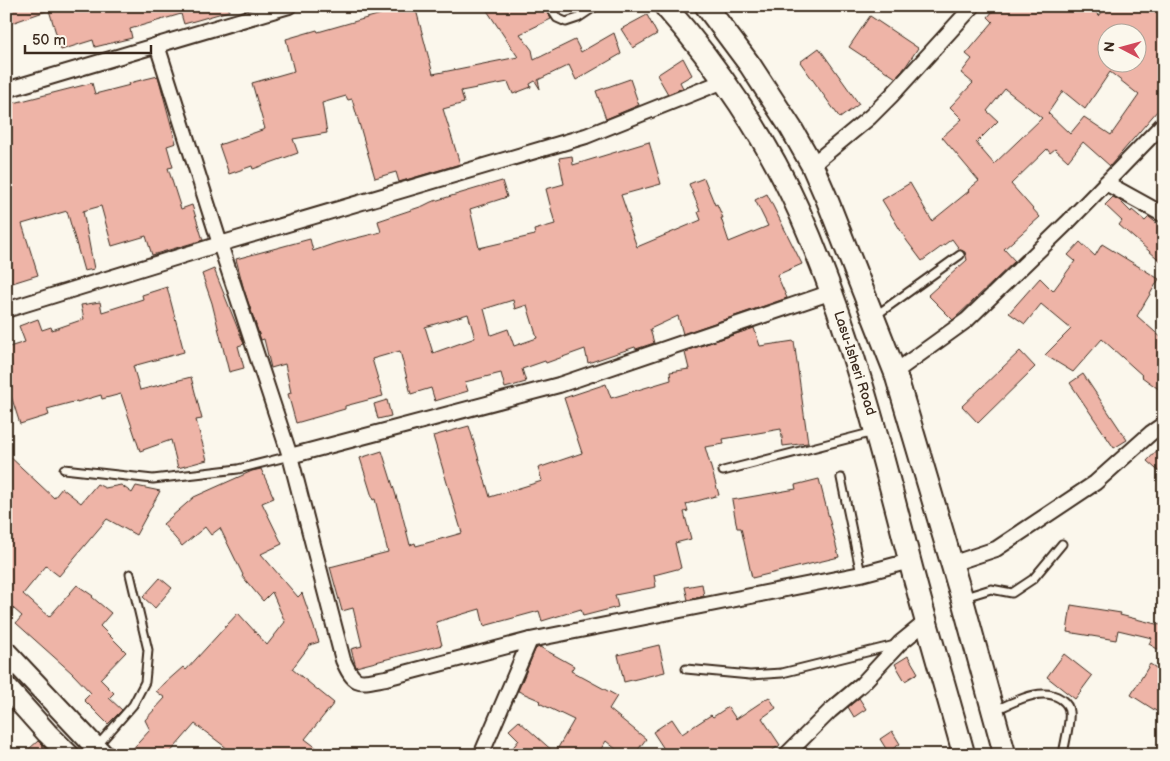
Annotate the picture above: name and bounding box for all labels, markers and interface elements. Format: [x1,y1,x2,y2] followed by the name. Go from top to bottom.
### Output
[25,22,151,54] scale bar
[1098,22,1148,72] north arrow
[32,31,66,50] text: 50 m
[1101,41,1119,53] text: N
[830,309,880,417] street label: Lasu-Isheri Road

